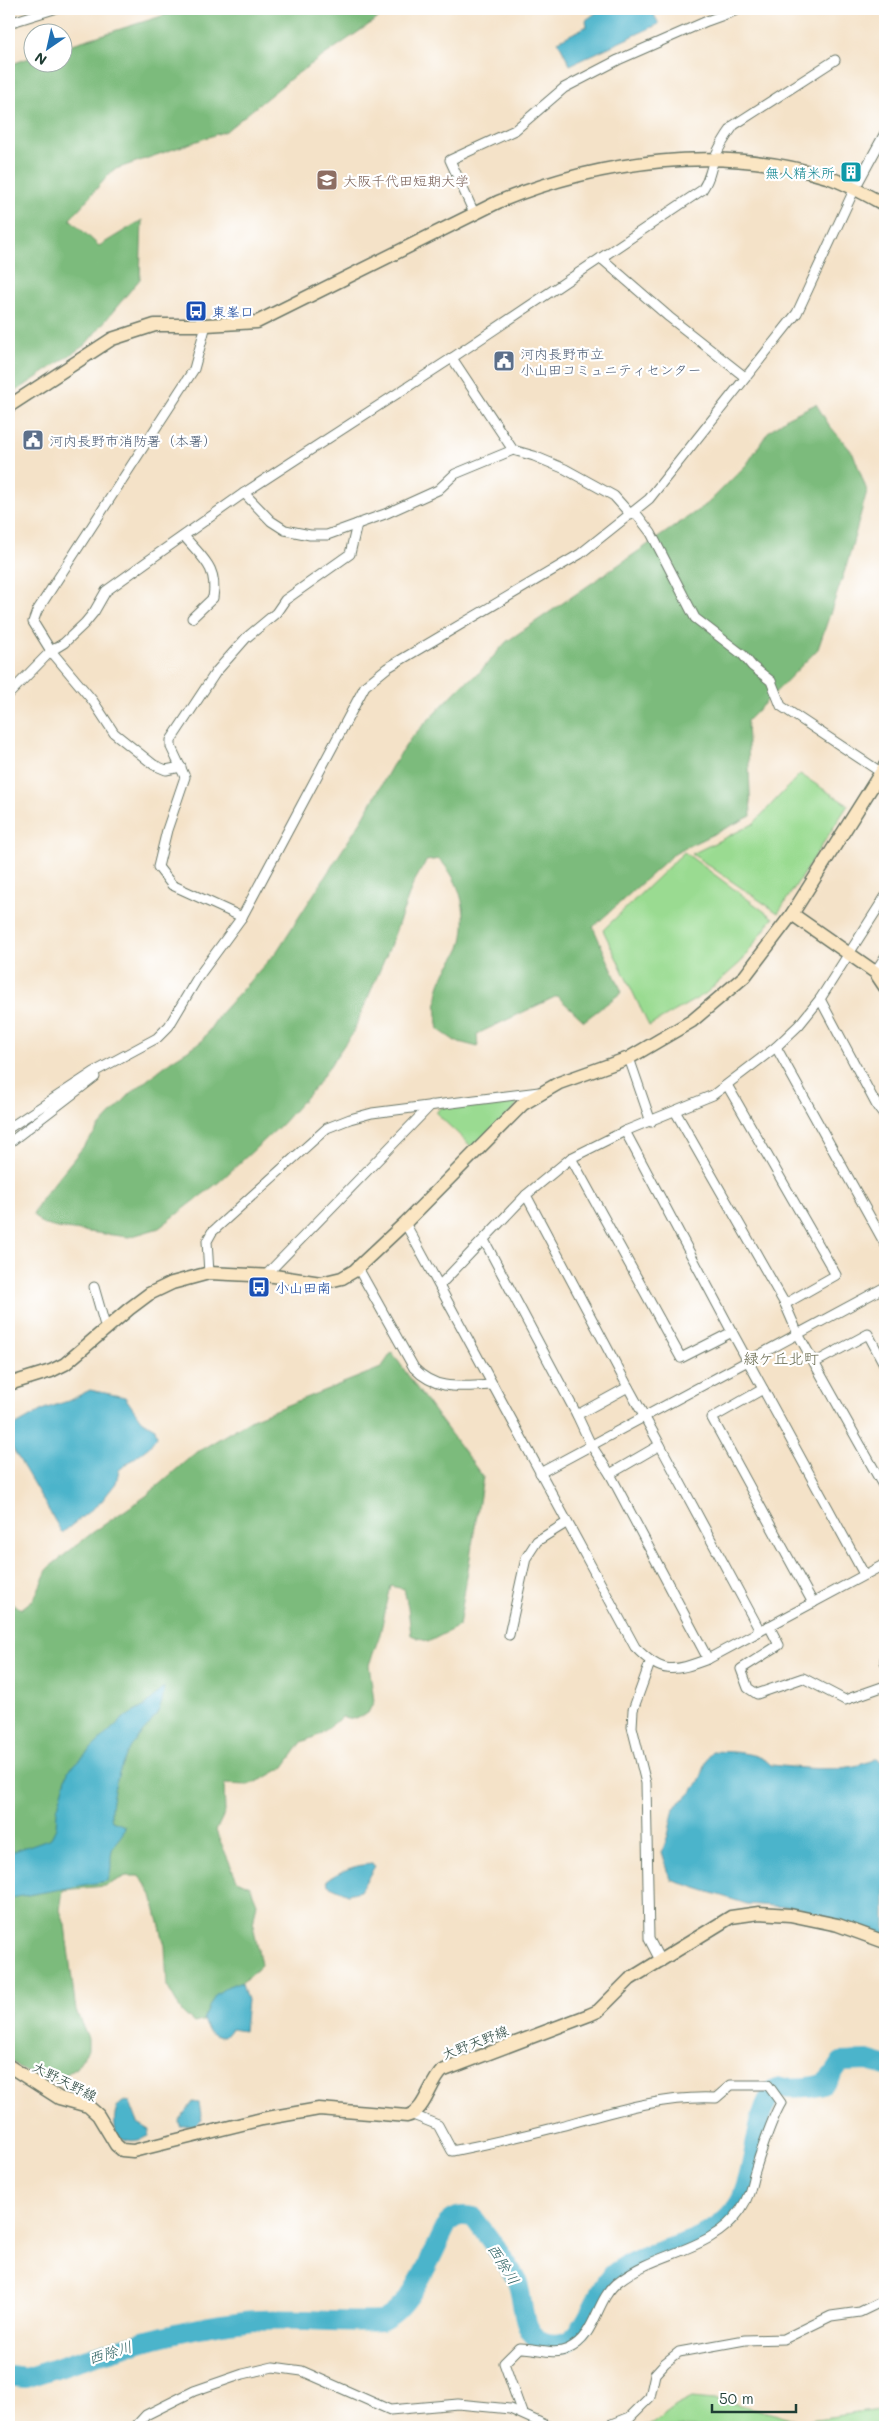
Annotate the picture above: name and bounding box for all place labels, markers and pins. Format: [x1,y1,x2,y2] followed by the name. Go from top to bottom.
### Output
[839,160,863,184] building icon: 無人精米所
[765,163,835,182] place label: 無人精米所
[315,168,339,192] school or university icon: 大阪千代田短期大学
[343,171,469,190] place label: 大阪千代田短期大学
[184,299,208,323] bus stop icon: 東峯口
[212,302,254,321] place label: 東峯口
[520,344,701,379] place label: 河内長野市立 小山田コミュニティセンター
[492,349,516,373] public building icon: 河内長野市立 小山田コミュニティセンター
[21,428,45,452] public building icon: 河内長野市消防署（本署）
[49,431,217,450] place label: 河内長野市消防署（本署）
[247,1275,271,1299] bus stop icon: 小山田南
[275,1278,331,1297] place label: 小山田南

